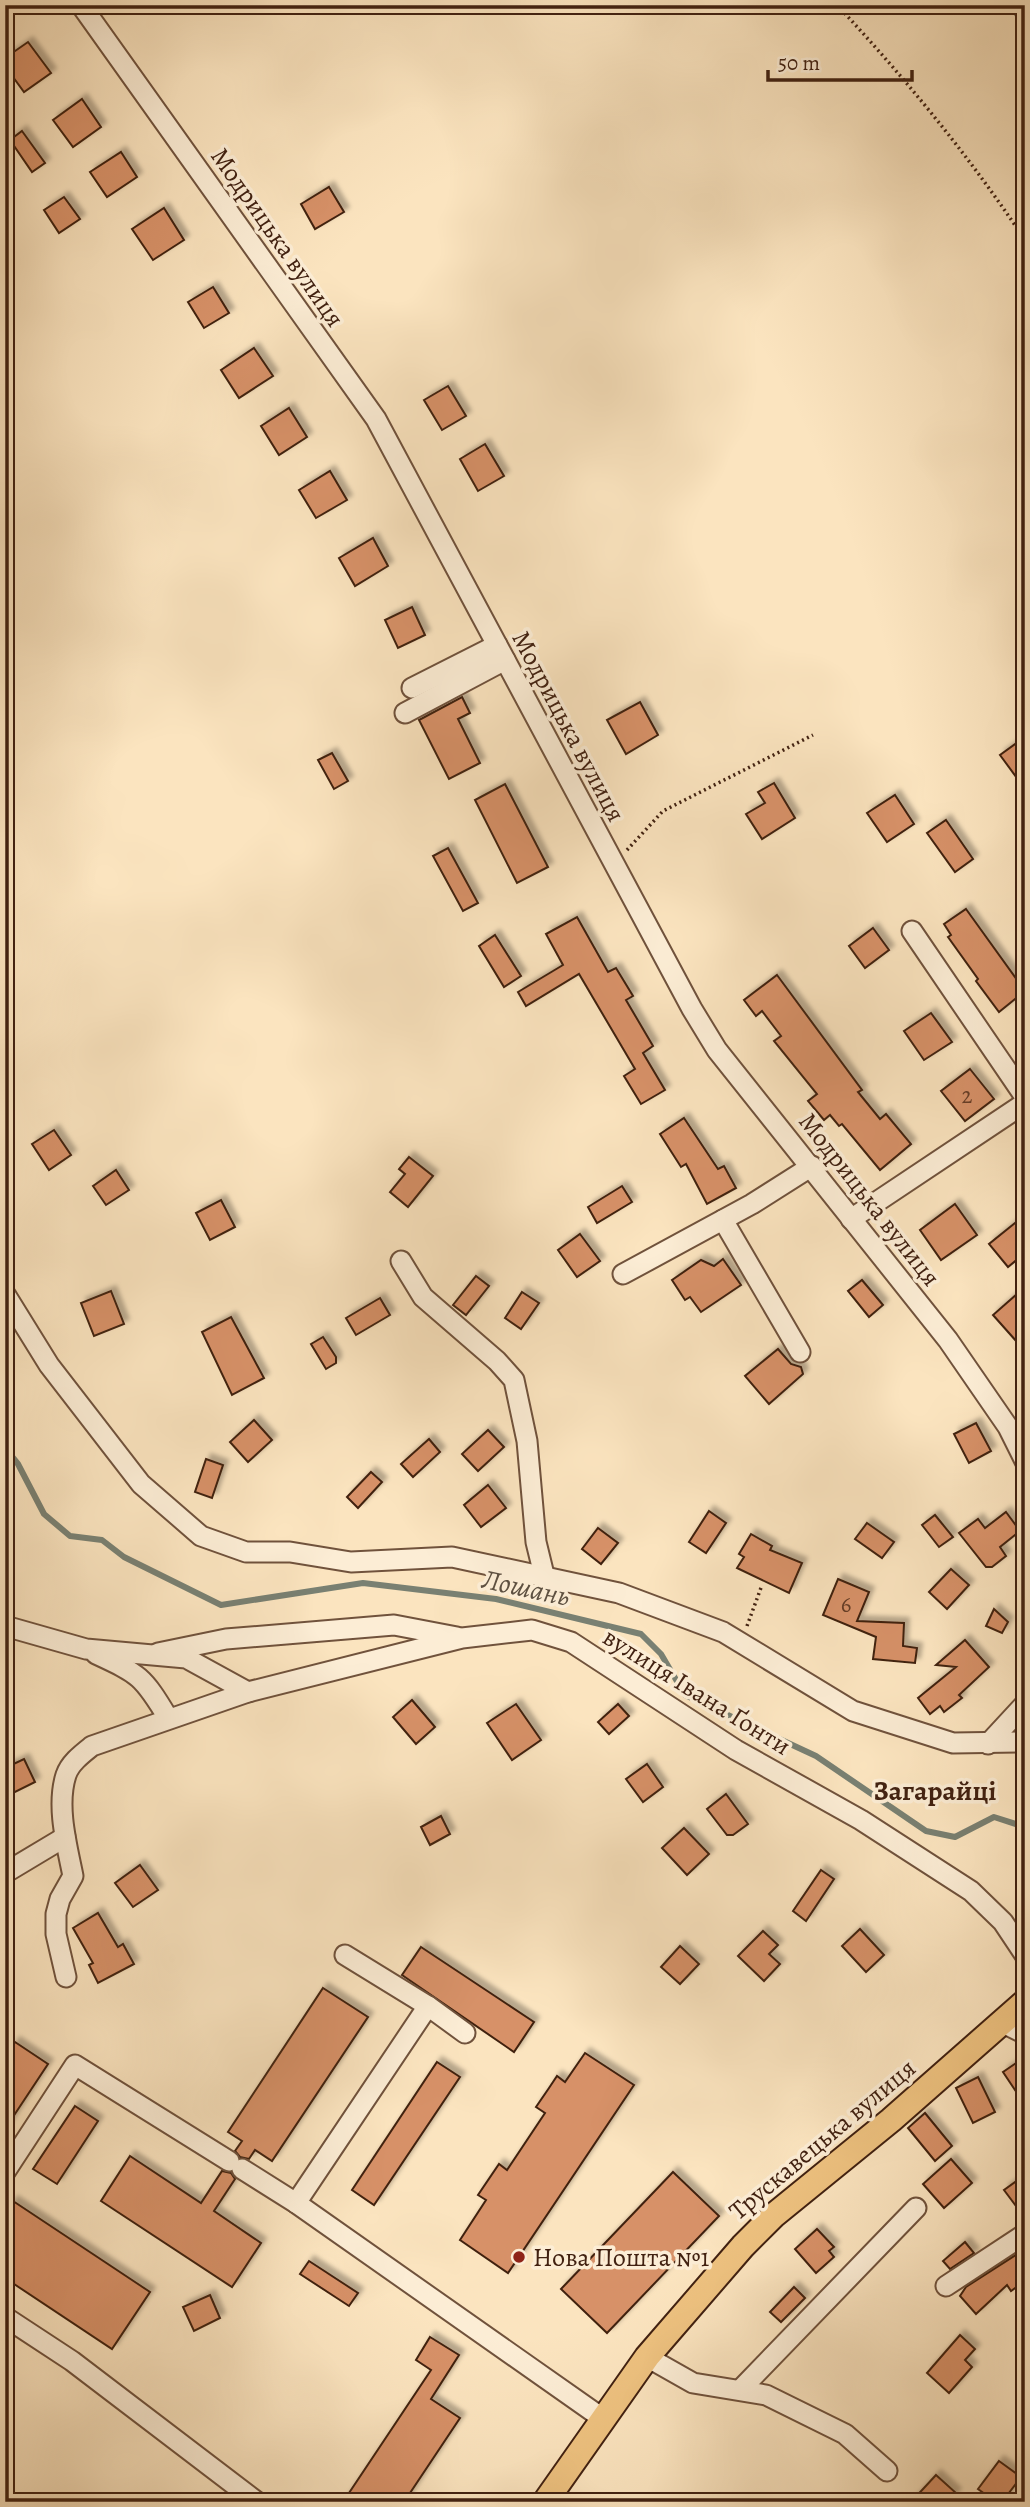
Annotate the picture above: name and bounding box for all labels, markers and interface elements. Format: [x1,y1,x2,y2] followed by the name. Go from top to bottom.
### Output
[768,38,911,82] scale bar
[778,49,820,77] text: 50 m
[203,141,353,334] street label: Модрицька вулиця
[503,625,634,828] street label: Модрицька вулиця
[962,1080,973,1111] house number: 2
[791,1105,949,1293] street label: Модрицька вулиця
[477,1560,574,1616] water label: Лошань
[841,1589,851,1620] house number: 6
[596,1620,797,1763] street label: вулиця Івана Ґонти
[873,1772,997,1810] district label: Загарайці
[722,2051,923,2228] street label: Трускавецька вулиця
[533,2240,710,2275] place label: Нова Пошта №1
[511,2249,527,2265] marker: Нова Пошта №1

